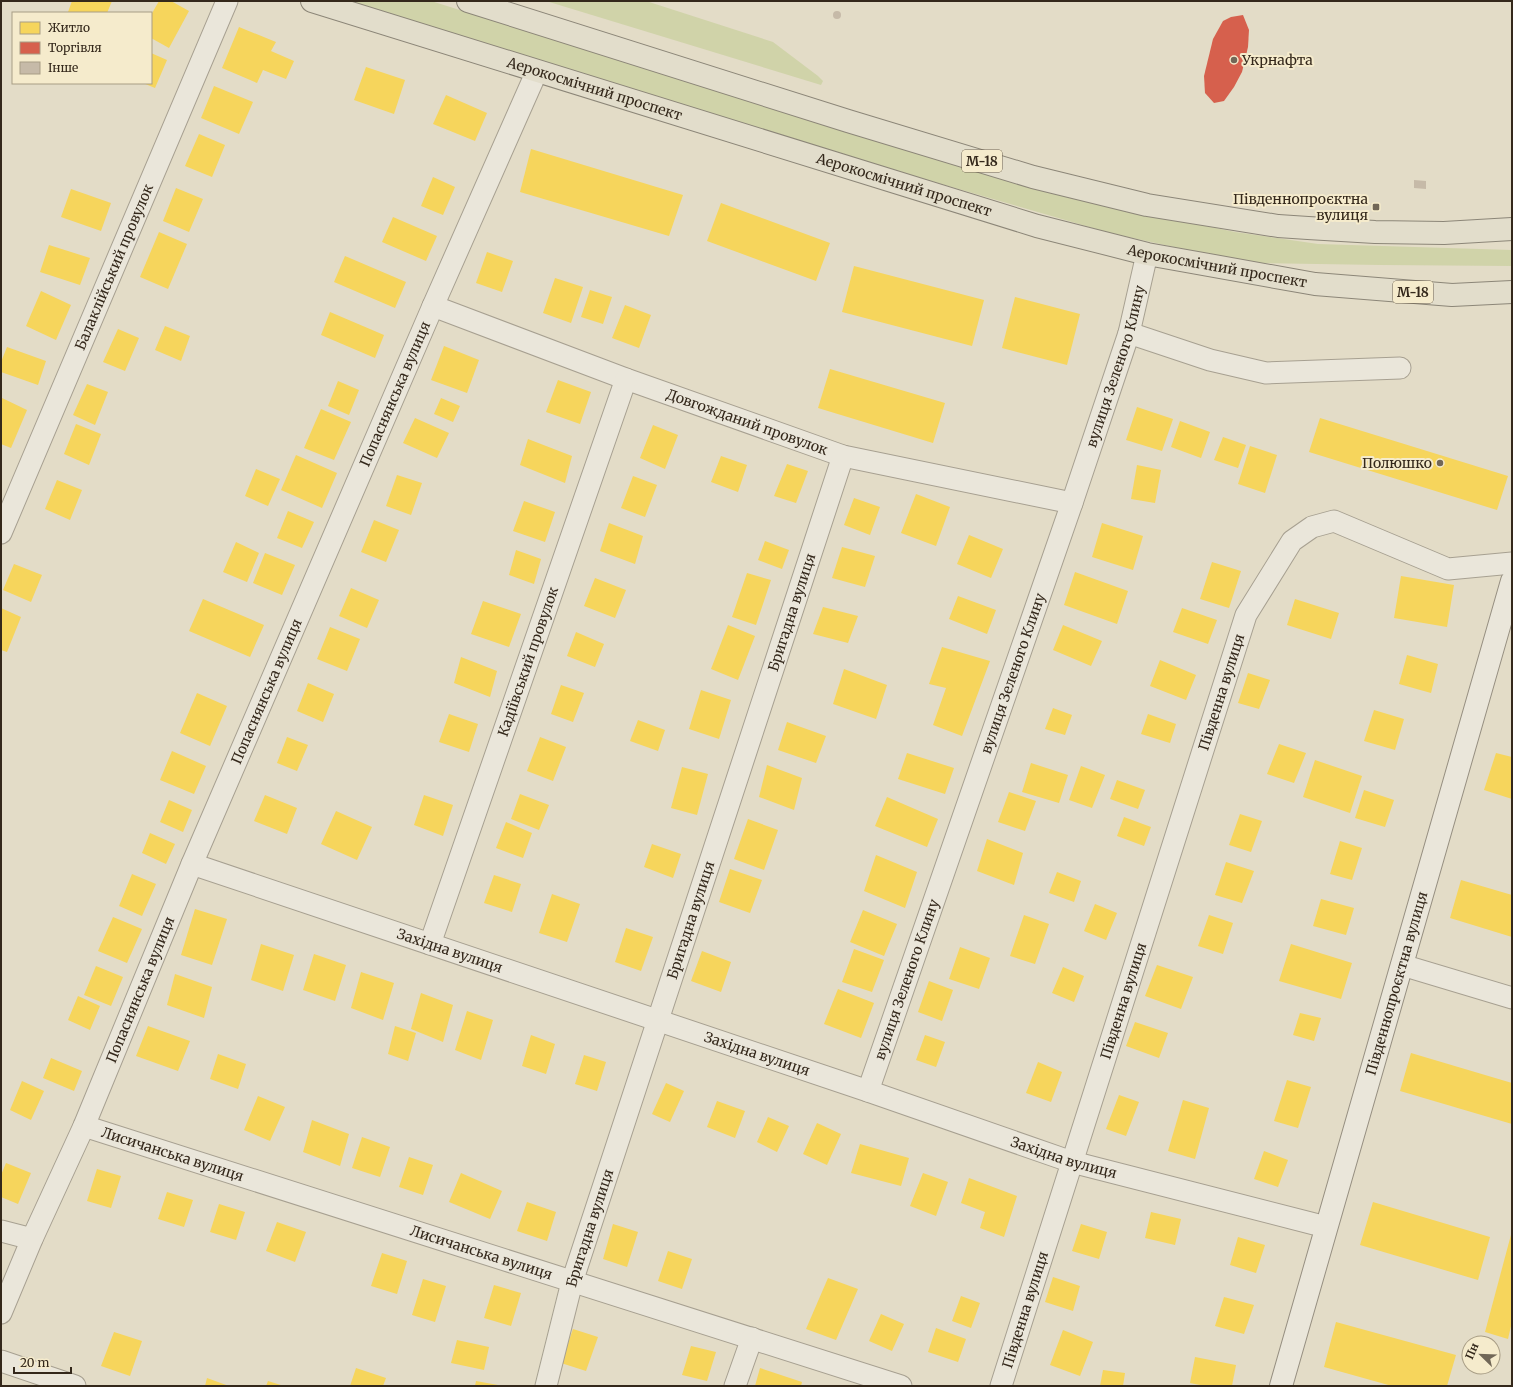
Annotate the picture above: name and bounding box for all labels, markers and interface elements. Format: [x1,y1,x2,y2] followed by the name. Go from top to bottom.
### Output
[12,12,152,84] legend
[48,20,90,35] text: Житло
[48,40,102,55] text: Торгівля
[1241,51,1313,69] place label: Укрнафта
[504,53,685,125] street label: Аерокосмічний проспект
[1229,55,1239,65] marker: Укрнафта
[48,60,78,75] text: Інше
[813,149,994,221] street label: Аерокосмічний проспект
[962,150,1002,172] road number: М-18
[71,181,157,353] street label: Балаклійський провулок
[1233,190,1368,224] place label: Південнопроєктна вулиця
[1371,202,1381,212] marker: Південнопроєктна вулиця
[1125,240,1309,292] street label: Аерокосмічний проспект
[1393,281,1433,303] road number: М-18
[1082,283,1149,450] street label: вулиця Зеленого Клину
[356,319,434,469] street label: Попаснянська вулиця
[664,385,830,459] street label: Довгожданий провулок
[1362,454,1432,472] place label: Полюшко
[1435,458,1445,468] marker: Полюшко
[764,551,819,674] street label: Бригадна вулиця
[494,584,562,739] street label: Кадіївський провулок
[977,590,1049,756] street label: вулиця Зеленого Клину
[227,616,306,767] street label: Попаснянська вулиця
[1195,632,1248,753] street label: Південна вулиця
[663,859,718,982] street label: Бригадна вулиця
[1362,889,1431,1077] street label: Південнопроєктна вулиця
[871,896,943,1062] street label: вулиця Зеленого Клину
[102,914,178,1066] street label: Попаснянська вулиця
[395,925,505,977] street label: Західна вулиця
[1096,940,1150,1062] street label: Південна вулиця
[702,1028,812,1080] street label: Західна вулиця
[99,1123,246,1185] street label: Лисичанська вулиця
[1008,1132,1119,1182] street label: Західна вулиця
[562,1167,617,1289] street label: Бригадна вулиця
[408,1221,555,1284] street label: Лисичанська вулиця
[998,1249,1052,1370] street label: Південна вулиця
[1461,1335,1501,1375] north arrow
[1462,1341,1482,1361] text: Пн
[14,1349,71,1375] scale bar
[20,1355,49,1370] text: 20 m

